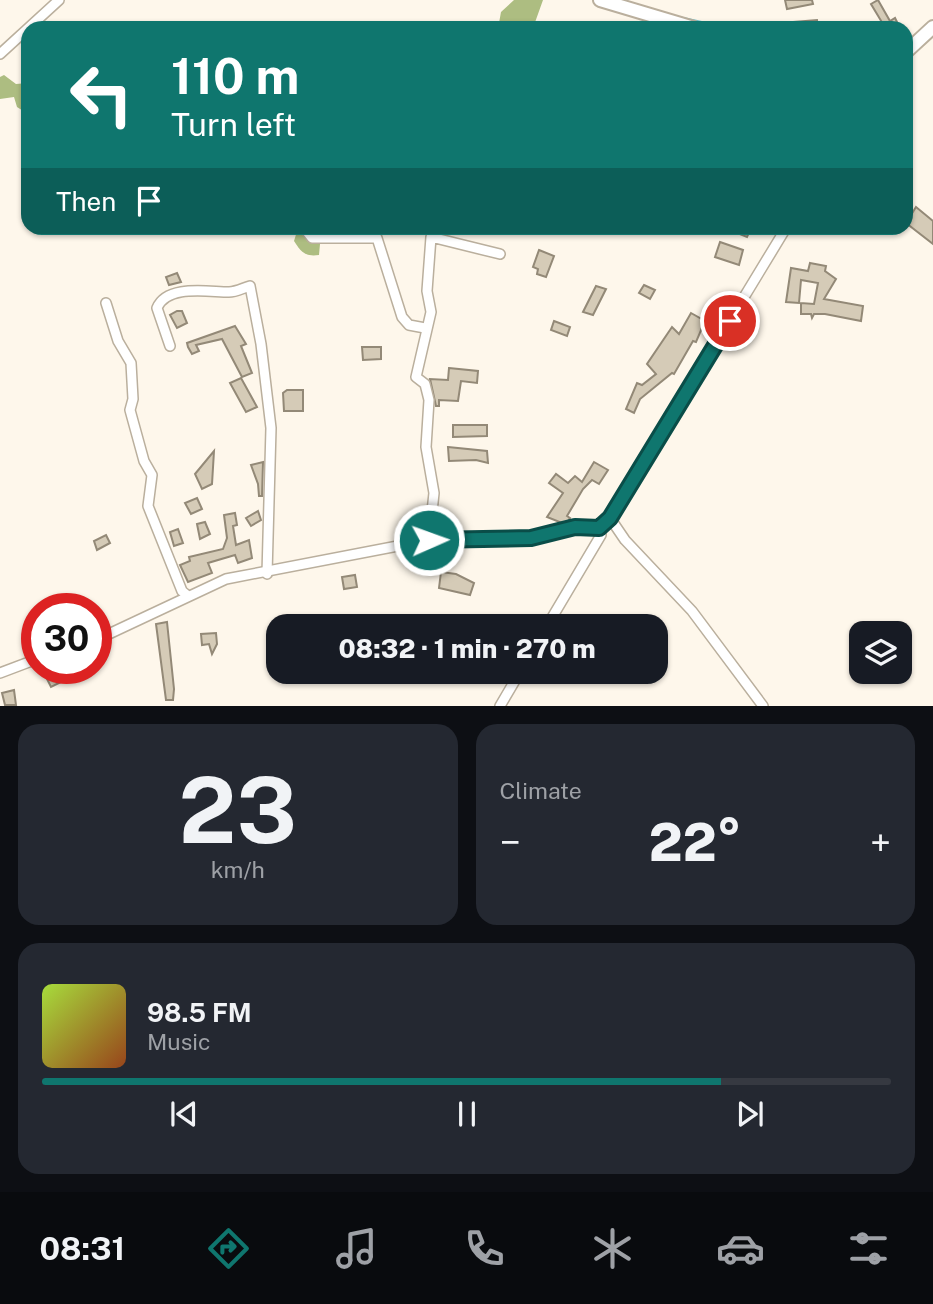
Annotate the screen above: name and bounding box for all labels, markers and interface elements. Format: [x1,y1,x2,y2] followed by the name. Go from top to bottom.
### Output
[171,47,299,105] text: 110 m
[56,49,147,140] icon: left
[171,106,296,143] text: Turn left
[130,182,168,220] icon: arrive
[56,186,116,217] text: Then
[700,291,760,351] pin
[711,302,749,340] icon: arrive
[392,503,466,577] position arrow
[21,593,112,684] speed limit sign: 30
[849,621,912,684] map controls
[849,621,912,684] button: layers
[338,633,596,664] text: 08:32 · 1 min · 270 m
[179,757,297,863] text: 23
[500,777,582,804] text: Climate
[649,812,742,873] text: 22°
[500,820,521,865] text: −
[870,820,891,865] text: +
[211,856,265,883] text: km/h
[147,997,252,1028] text: 98.5 FM
[147,1028,211,1055] text: Music
[165,1095,203,1133] icon: previous
[448,1095,486,1133] icon: pause
[731,1095,769,1133] icon: next
[204,1224,253,1273] icon: directions
[332,1224,381,1273] icon: music
[460,1224,509,1273] icon: phone
[588,1224,637,1273] icon: climate
[716,1224,765,1273] icon: car
[844,1224,893,1273] icon: filters
[40,1230,125,1267] text: 08:31

